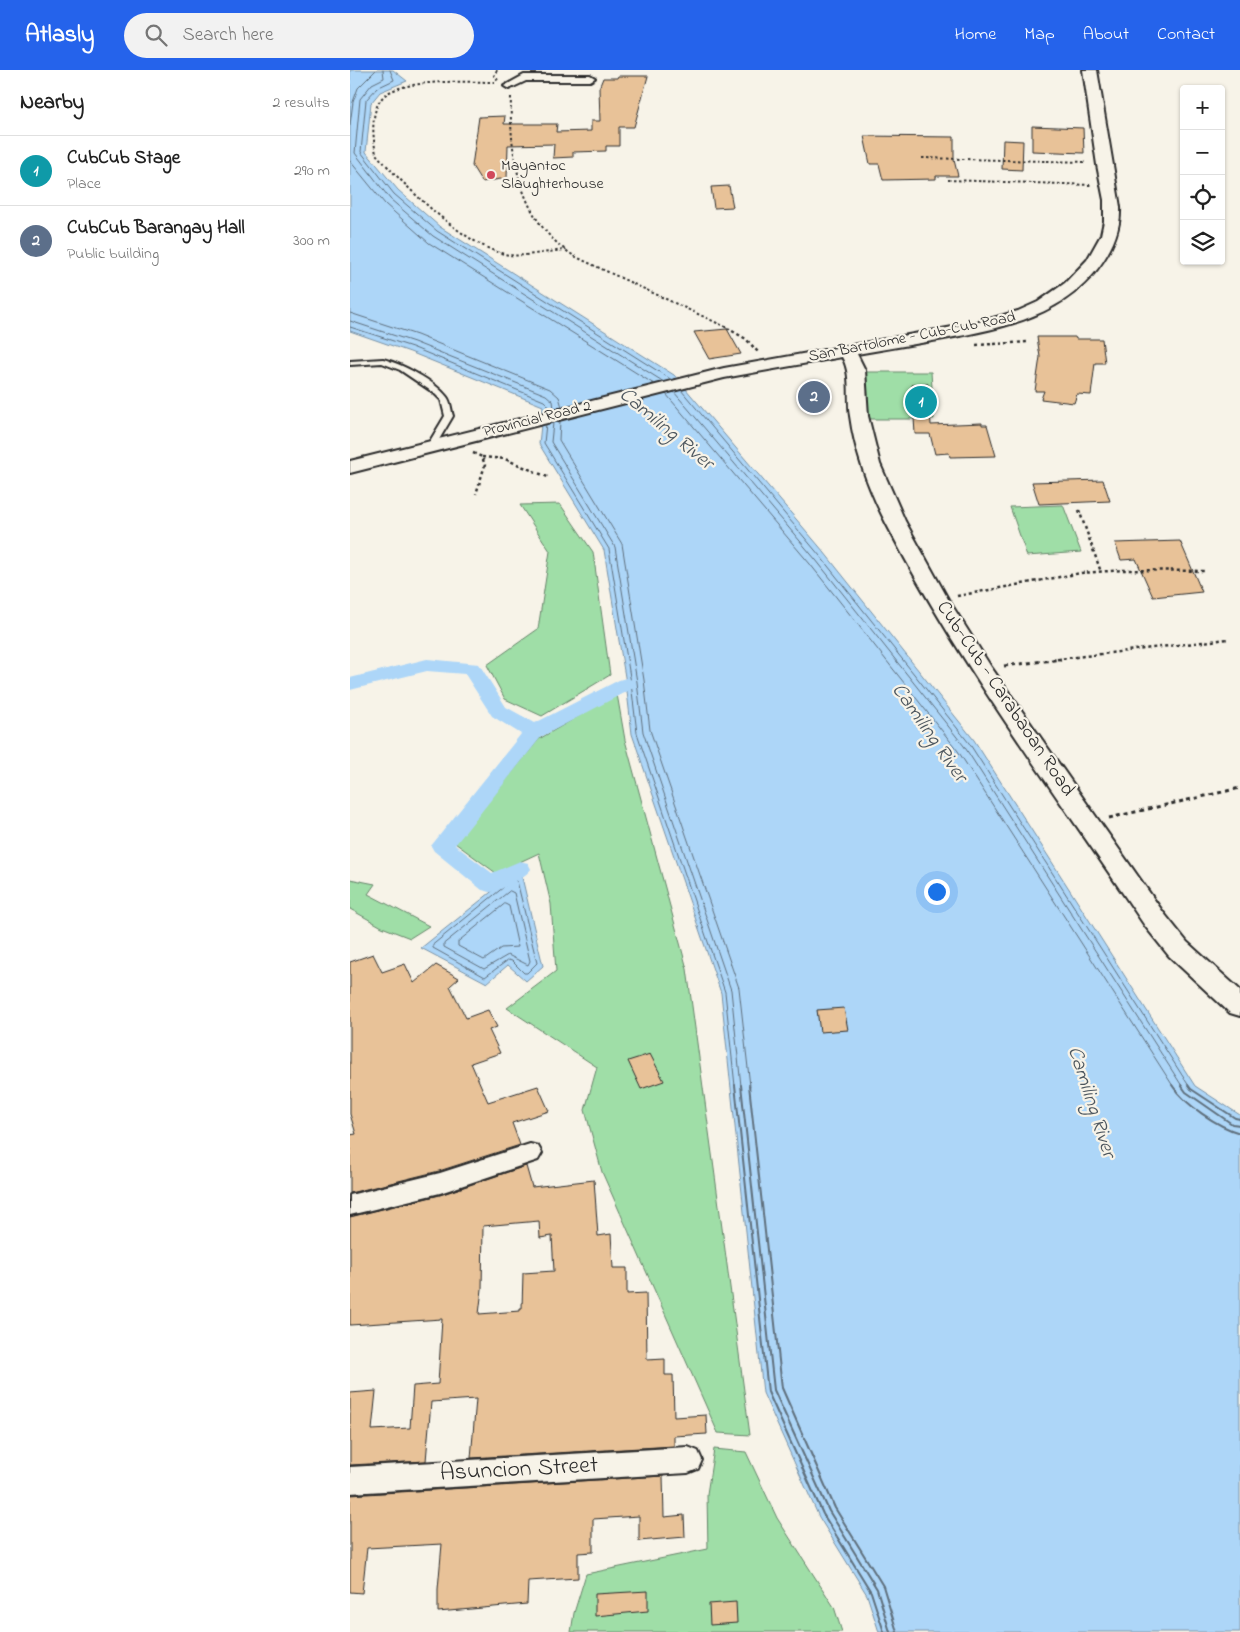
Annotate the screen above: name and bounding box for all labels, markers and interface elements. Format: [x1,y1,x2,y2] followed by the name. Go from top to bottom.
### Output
[124,13,474,58] search box
[25,18,94,53] text: Atlasly
[142,21,170,49] icon: search
[182,22,273,49] text: Search here
[955,22,996,48] text: Home
[1024,22,1055,48] text: Map
[1083,22,1129,48] text: About
[1157,22,1215,48] text: Contact
[1180,85,1225,265] map controls
[1180,85,1225,130] button: +
[20,88,84,118] text: Nearby
[272,91,330,115] text: 2 results
[1180,130,1225,175] button: −
[67,145,180,172] text: CubCub Stage
[501,154,605,196] place label: Mayantoc Slaughterhouse
[33,159,39,183] text: 1
[294,159,330,183] text: 290 m
[485,169,497,181] marker: Mayantoc Slaughterhouse
[67,172,101,196] text: Place
[1180,175,1225,220] button: locate
[67,215,245,242] text: CubCub Barangay Hall
[1180,220,1225,265] button: layers
[32,229,40,253] text: 2
[293,229,330,253] text: 300 m
[67,242,159,266] text: Public building
[806,305,1018,369] street label: San Bartolome - Cub-Cub Road
[798,378,830,416] pin: 2
[612,380,722,480] water label: Camiling River
[905,383,937,421] pin: 1
[480,394,594,444] street label: Provincial Road 2
[929,595,1081,803] street label: Cub-Cub - Carabaoan Road
[883,677,976,791] water label: Camiling River
[924,879,950,905] your location
[1058,1043,1124,1164] water label: Camiling River
[439,1448,599,1492] street label: Asuncion Street

